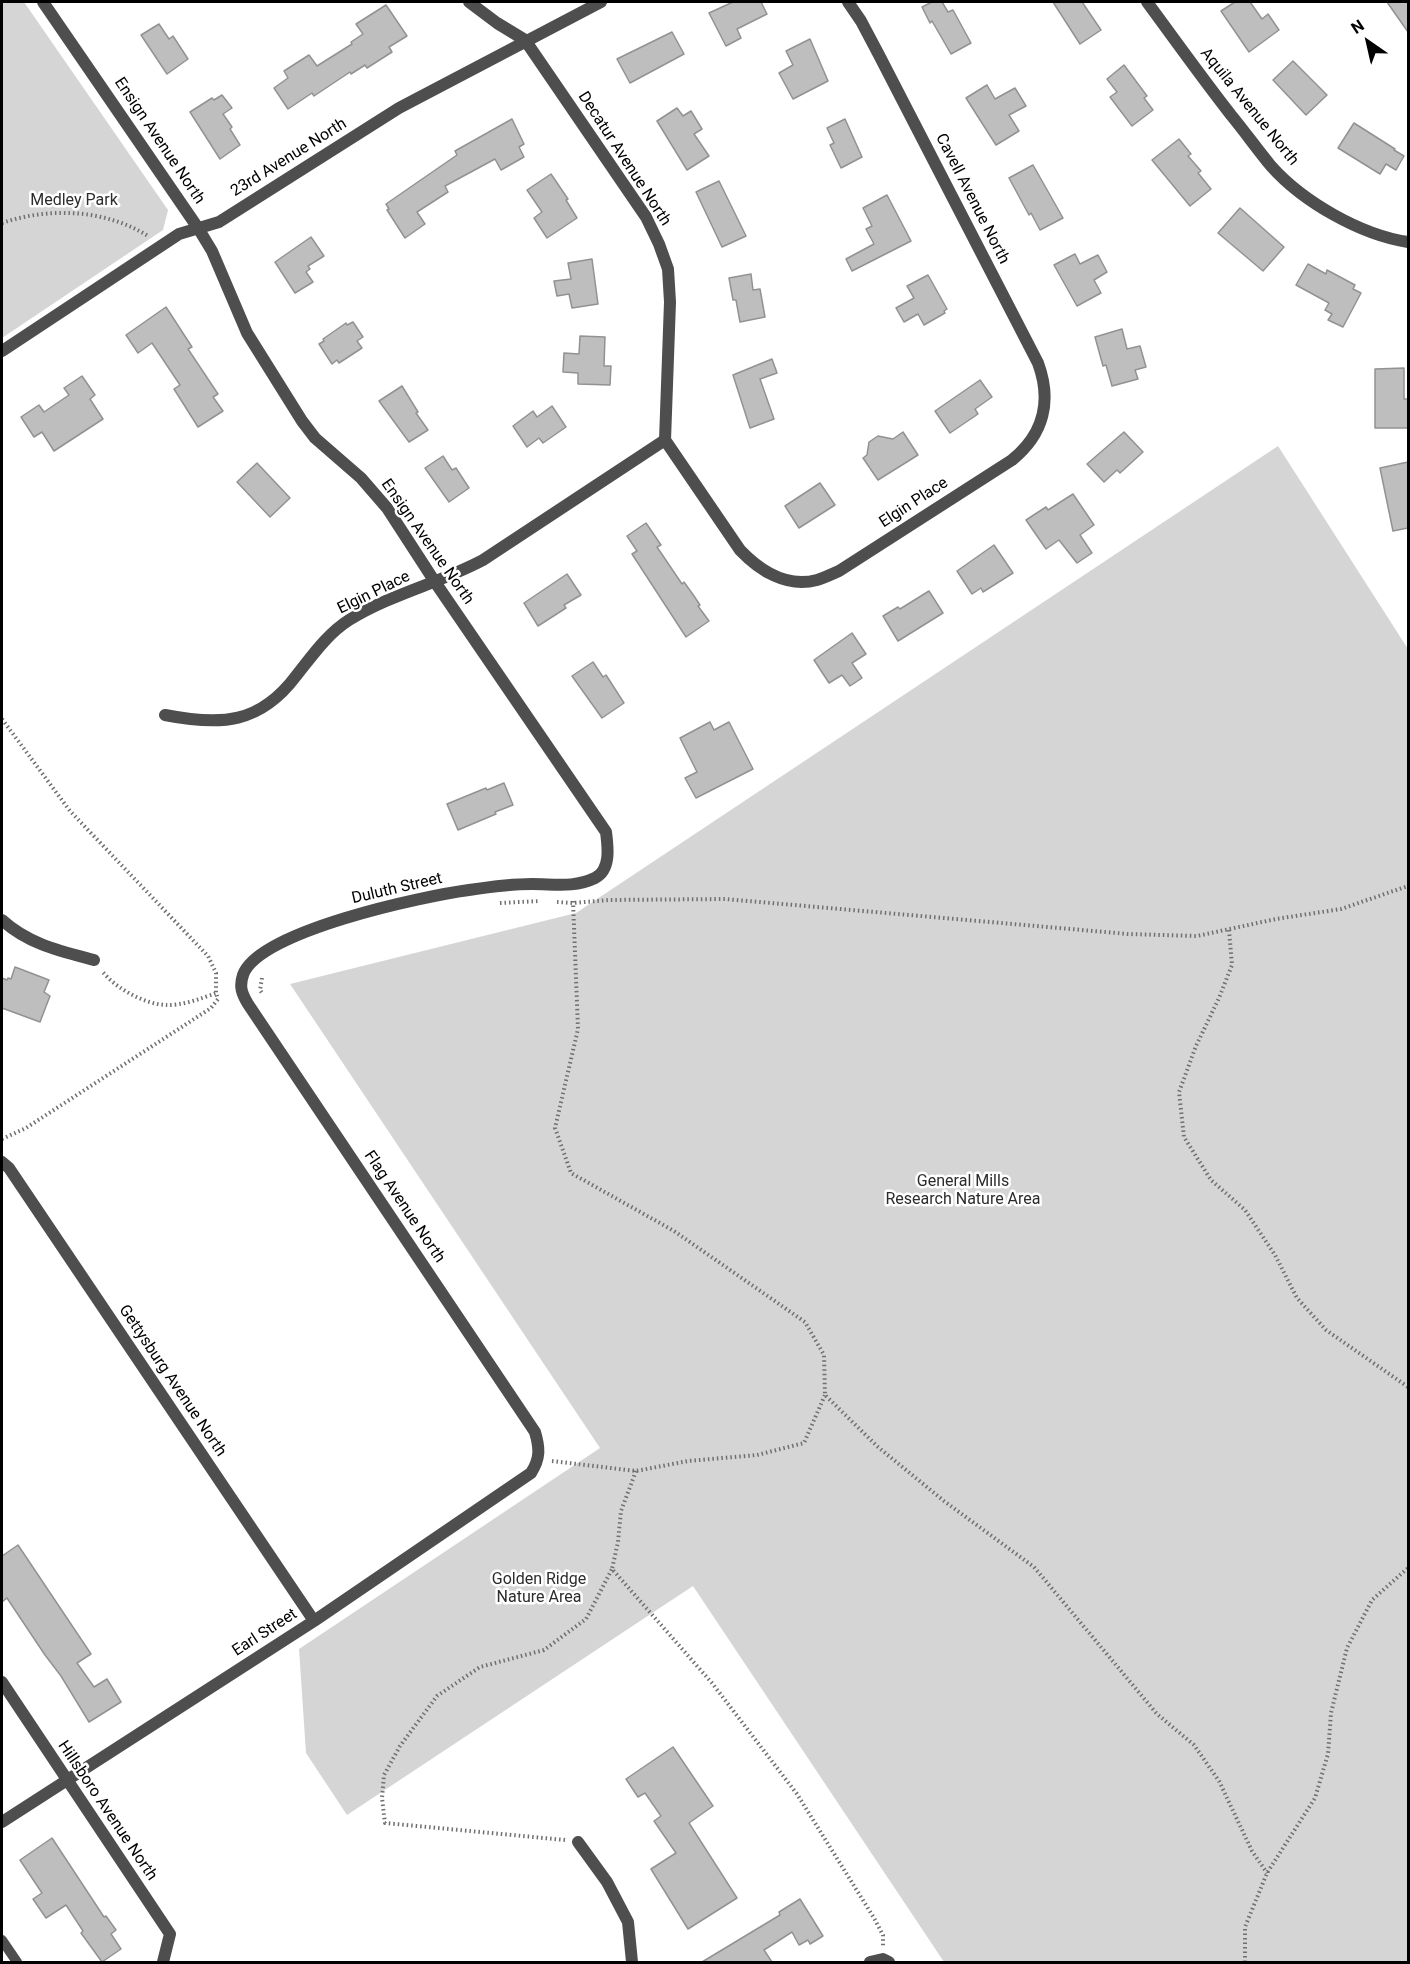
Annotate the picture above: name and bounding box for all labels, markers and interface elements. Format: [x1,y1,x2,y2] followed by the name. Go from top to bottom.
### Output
[1338,12,1398,72] north arrow
[1348,16,1368,38] text: N
[1196,44,1302,170] street label: Aquila Avenue North
[110,74,208,208] street label: Ensign Avenue North
[573,88,675,230] street label: Decatur Avenue North
[228,115,350,201] street label: 23rd Avenue North
[931,131,1013,267] street label: Cavell Avenue North
[30,191,118,211] park label: Medley Park
[876,474,952,532] street label: Elgin Place
[377,476,477,608] street label: Ensign Avenue North
[335,567,413,619] street label: Elgin Place
[350,869,444,909] street label: Duluth Street
[359,1147,449,1267] street label: Flag Avenue North
[885,1172,1041,1210] park label: General Mills Research Nature Area
[114,1302,230,1460] street label: Gettysburg Avenue North
[492,1570,586,1608] park label: Golden Ridge Nature Area
[229,1605,301,1661] street label: Earl Street
[53,1737,161,1885] street label: Hillsboro Avenue North

